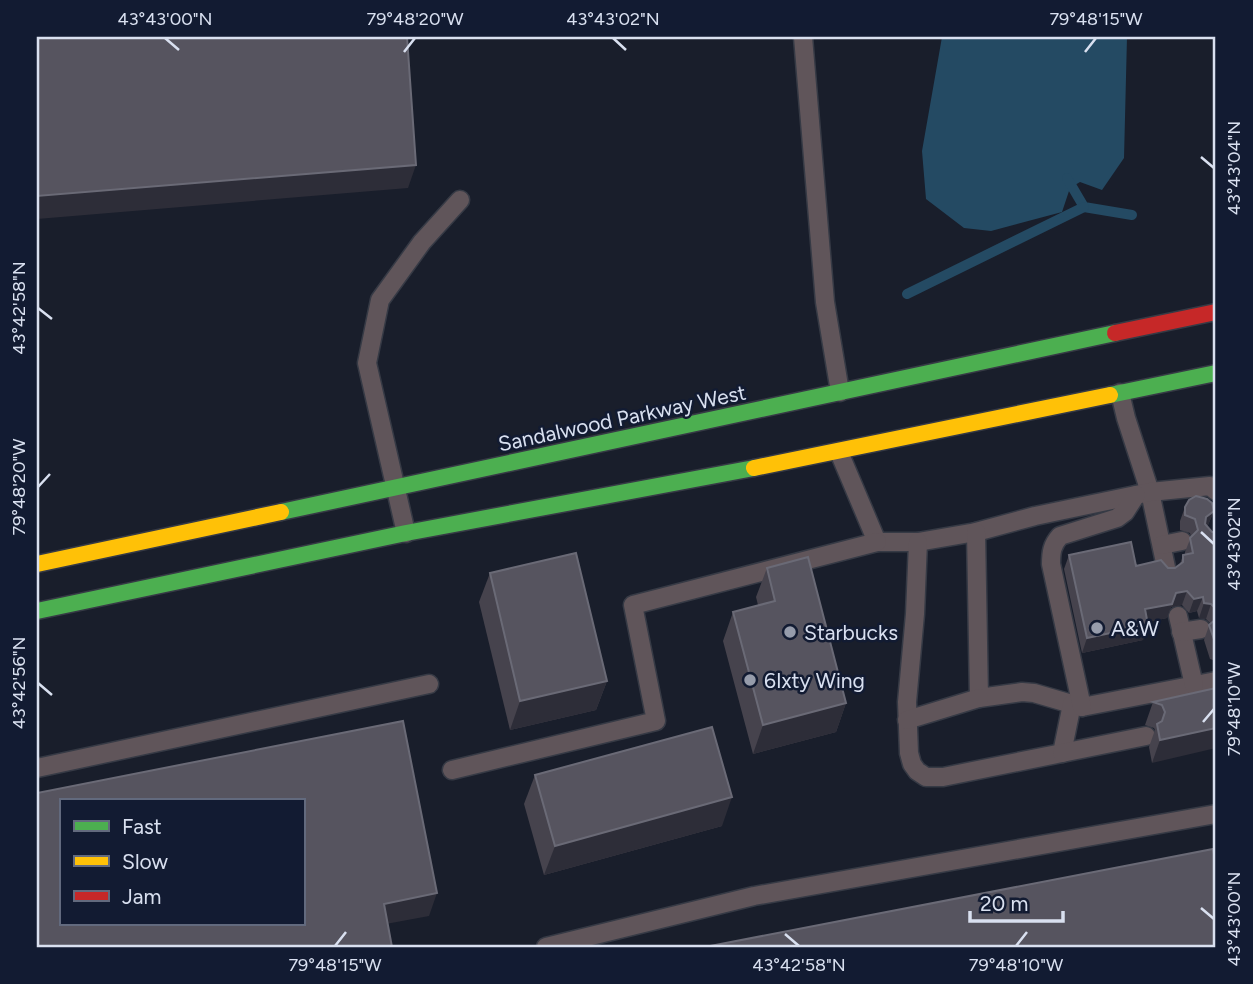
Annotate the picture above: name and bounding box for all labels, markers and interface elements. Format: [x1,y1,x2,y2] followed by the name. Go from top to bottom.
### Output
[118,8,212,30] text: 43°43'00"N
[367,8,464,30] text: 79°48'20"W
[566,8,660,30] text: 43°43'02"N
[1049,8,1143,30] text: 79°48'15"W
[1223,121,1245,215] text: 43°43'04"N
[8,261,30,355] text: 43°42'58"N
[496,380,748,456] street label: Sandalwood Parkway West
[8,438,30,535] text: 79°48'20"W
[1223,497,1245,591] text: 43°43'02"N
[1111,616,1159,641] place label: A&W
[804,620,898,645] place label: Starbucks
[1089,620,1105,636] marker: A&W
[782,624,798,640] marker: Starbucks
[8,637,30,729] text: 43°42'56"N
[1223,661,1245,756] text: 79°48'10"W
[764,668,865,693] place label: 6Ixty Wing
[742,672,758,688] marker: 6Ixty Wing
[60,799,304,925] legend
[122,814,162,839] text: Fast
[122,849,168,874] text: Slow
[1223,872,1245,966] text: 43°43'00"N
[970,879,1062,923] scale bar
[122,884,161,909] text: Jam
[980,891,1028,916] text: 20 m
[288,954,382,976] text: 79°48'15"W
[752,954,846,976] text: 43°42'58"N
[969,954,1064,976] text: 79°48'10"W

